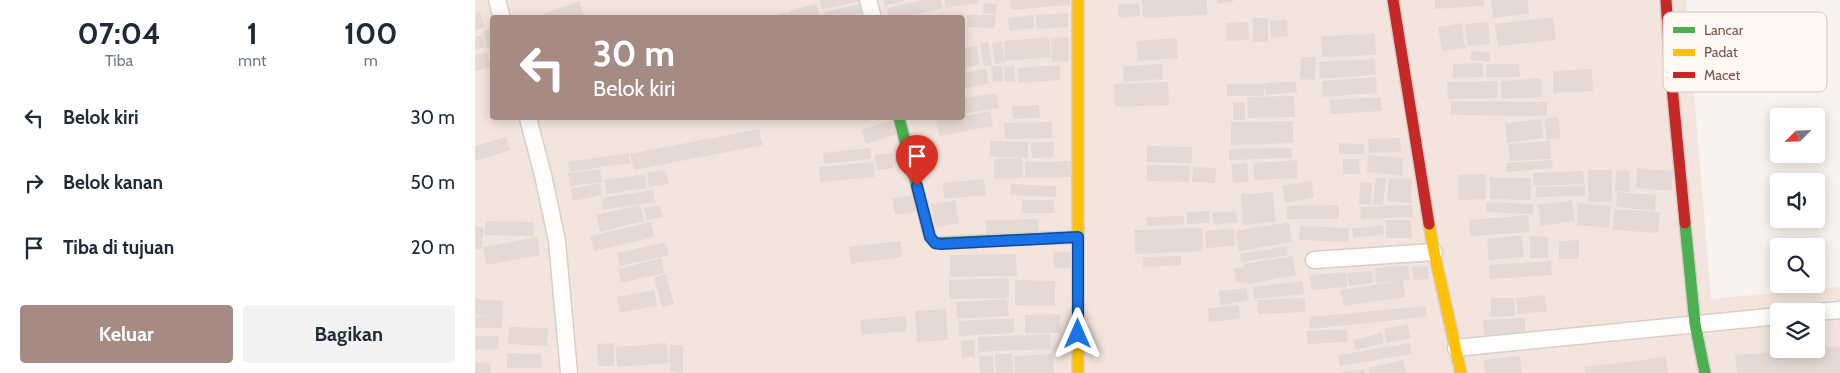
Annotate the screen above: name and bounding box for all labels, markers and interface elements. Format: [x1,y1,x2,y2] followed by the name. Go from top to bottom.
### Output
[1663,12,1827,92] legend
[78,15,161,52] text: 07:04
[247,15,258,52] text: 1
[344,15,397,52] text: 100
[1704,21,1744,39] text: Lancar
[593,32,675,75] text: 30 m
[510,35,575,100] icon: left
[1704,43,1738,61] text: Padat
[105,51,133,70] text: Tiba
[238,51,266,70] text: mnt
[364,51,378,70] text: m
[1704,66,1740,84] text: Macet
[593,75,676,102] text: Belok kiri
[20,104,48,132] icon: left
[63,106,139,129] text: Belok kiri
[411,106,455,129] text: 30 m
[1770,108,1825,162] north arrow
[1770,108,1825,358] map controls
[896,135,938,186] pin
[903,142,931,170] icon: arrive
[20,169,48,197] icon: right
[63,171,163,194] text: Belok kanan
[411,171,455,194] text: 50 m
[1770,173,1825,228] button: sound
[20,234,48,262] icon: arrive
[63,236,174,259] text: Tiba di tujuan
[411,236,455,259] text: 20 m
[1770,238,1825,293] button: search
[1770,303,1825,358] button: layers
[20,305,233,363] button: Keluar
[243,305,455,363] button: Bagikan
[1051,307,1103,359] position arrow

